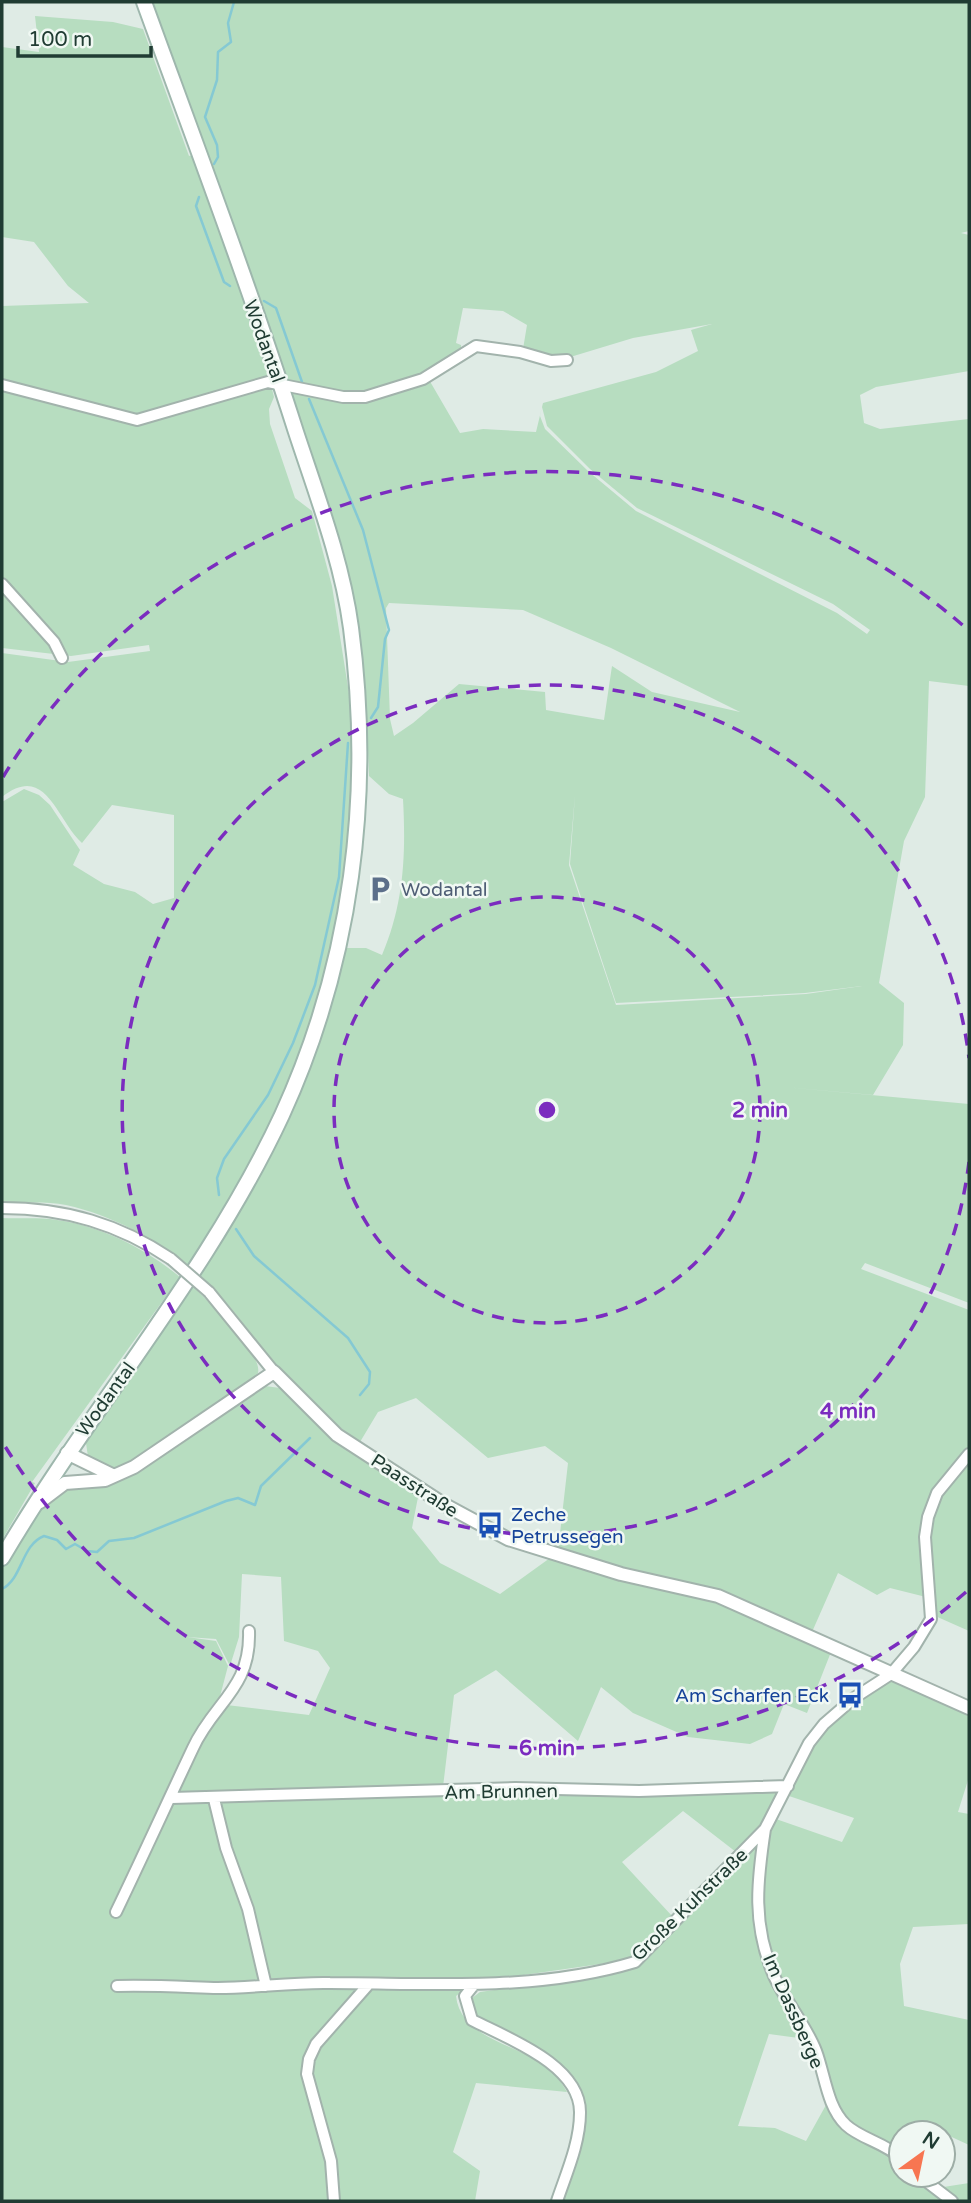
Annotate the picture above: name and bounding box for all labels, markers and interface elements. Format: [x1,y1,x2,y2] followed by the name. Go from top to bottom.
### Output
[18,14,150,58] scale bar
[28,27,92,52] text: 100 m
[239,297,289,386] street label: Wodantal
[365,874,395,904] parking icon: Wodantal
[401,879,488,901] place label: Wodantal
[535,1098,559,1122] centre of rings
[732,1098,788,1123] text: 2 min
[71,1358,140,1441] street label: Wodantal
[820,1399,876,1424] text: 4 min
[367,1450,462,1522] street label: Paasstraße
[511,1504,624,1548] place label: Zeche Petrussegen
[475,1510,505,1540] bus stop icon: Zeche Petrussegen
[835,1680,865,1710] bus stop icon: Am Scharfen Eck
[675,1685,829,1707] place label: Am Scharfen Eck
[519,1736,575,1761] text: 6 min
[444,1780,558,1804] street label: Am Brunnen
[627,1844,752,1966] street label: Große Kuhstraße
[758,1951,828,2072] street label: Im Dassberge
[887,2119,957,2189] north arrow
[918,2127,943,2154] text: N

